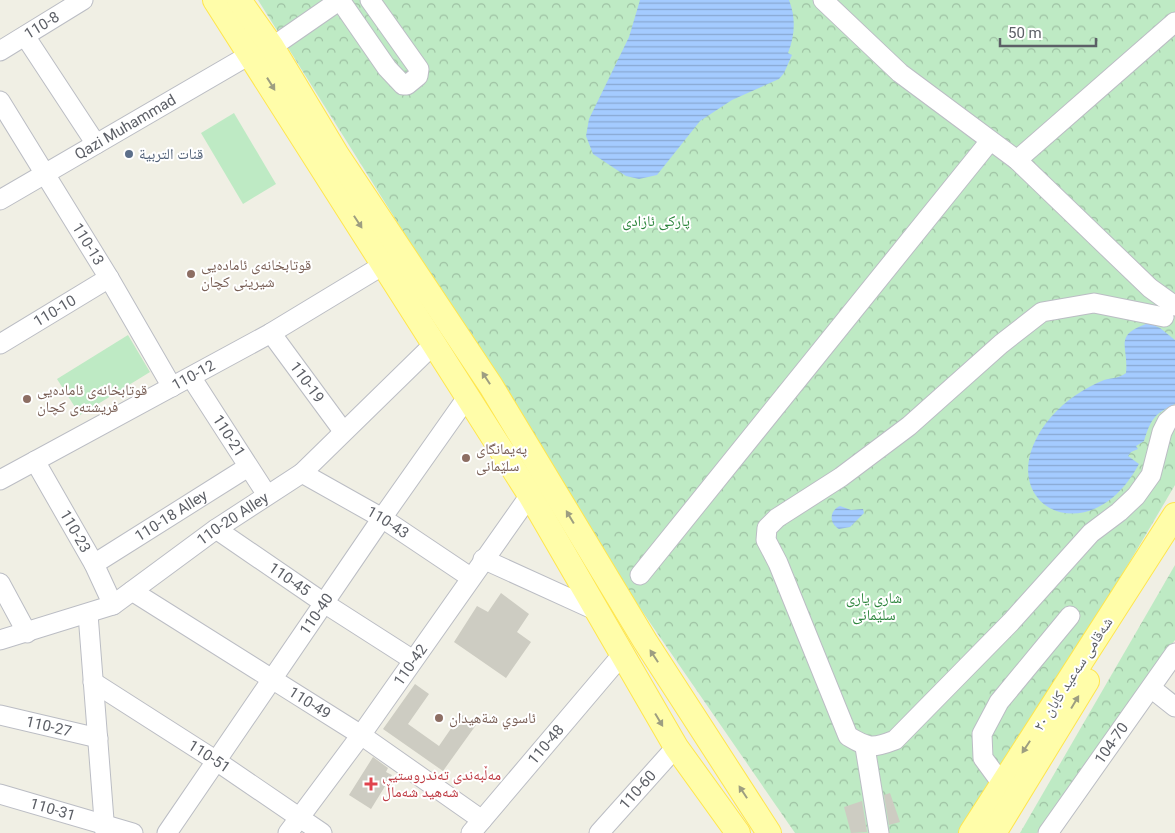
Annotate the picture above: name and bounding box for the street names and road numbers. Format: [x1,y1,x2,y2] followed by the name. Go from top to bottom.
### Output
[21,8,63,43] street label: 110-8
[71,91,179,164] street label: Qazi Muhammad
[68,220,108,269] street label: 110-13
[30,291,79,331] street label: 110-10
[169,356,218,394] street label: 110-12
[286,358,328,406] street label: 110-19
[209,411,249,460] street label: 110-21
[131,486,211,545] street label: 110-18 Alley
[193,488,272,549] street label: 110-20 Alley
[364,502,412,542] street label: 110-43
[56,507,95,556] street label: 110-23
[265,559,314,600] street label: 110-45
[296,590,337,638] street label: 110-40
[1030,614,1117,735] street label: شەقامی سەعید کابان ٢٠
[390,641,431,689] street label: 110-42
[285,683,334,723] street label: 110-49
[24,712,73,740] street label: 110-27
[1091,719,1132,767] street label: 104-70
[524,721,568,768] street label: 110-48
[185,736,234,777] street label: 110-51
[616,767,660,813] street label: 110-60
[28,794,78,825] street label: 110-31

